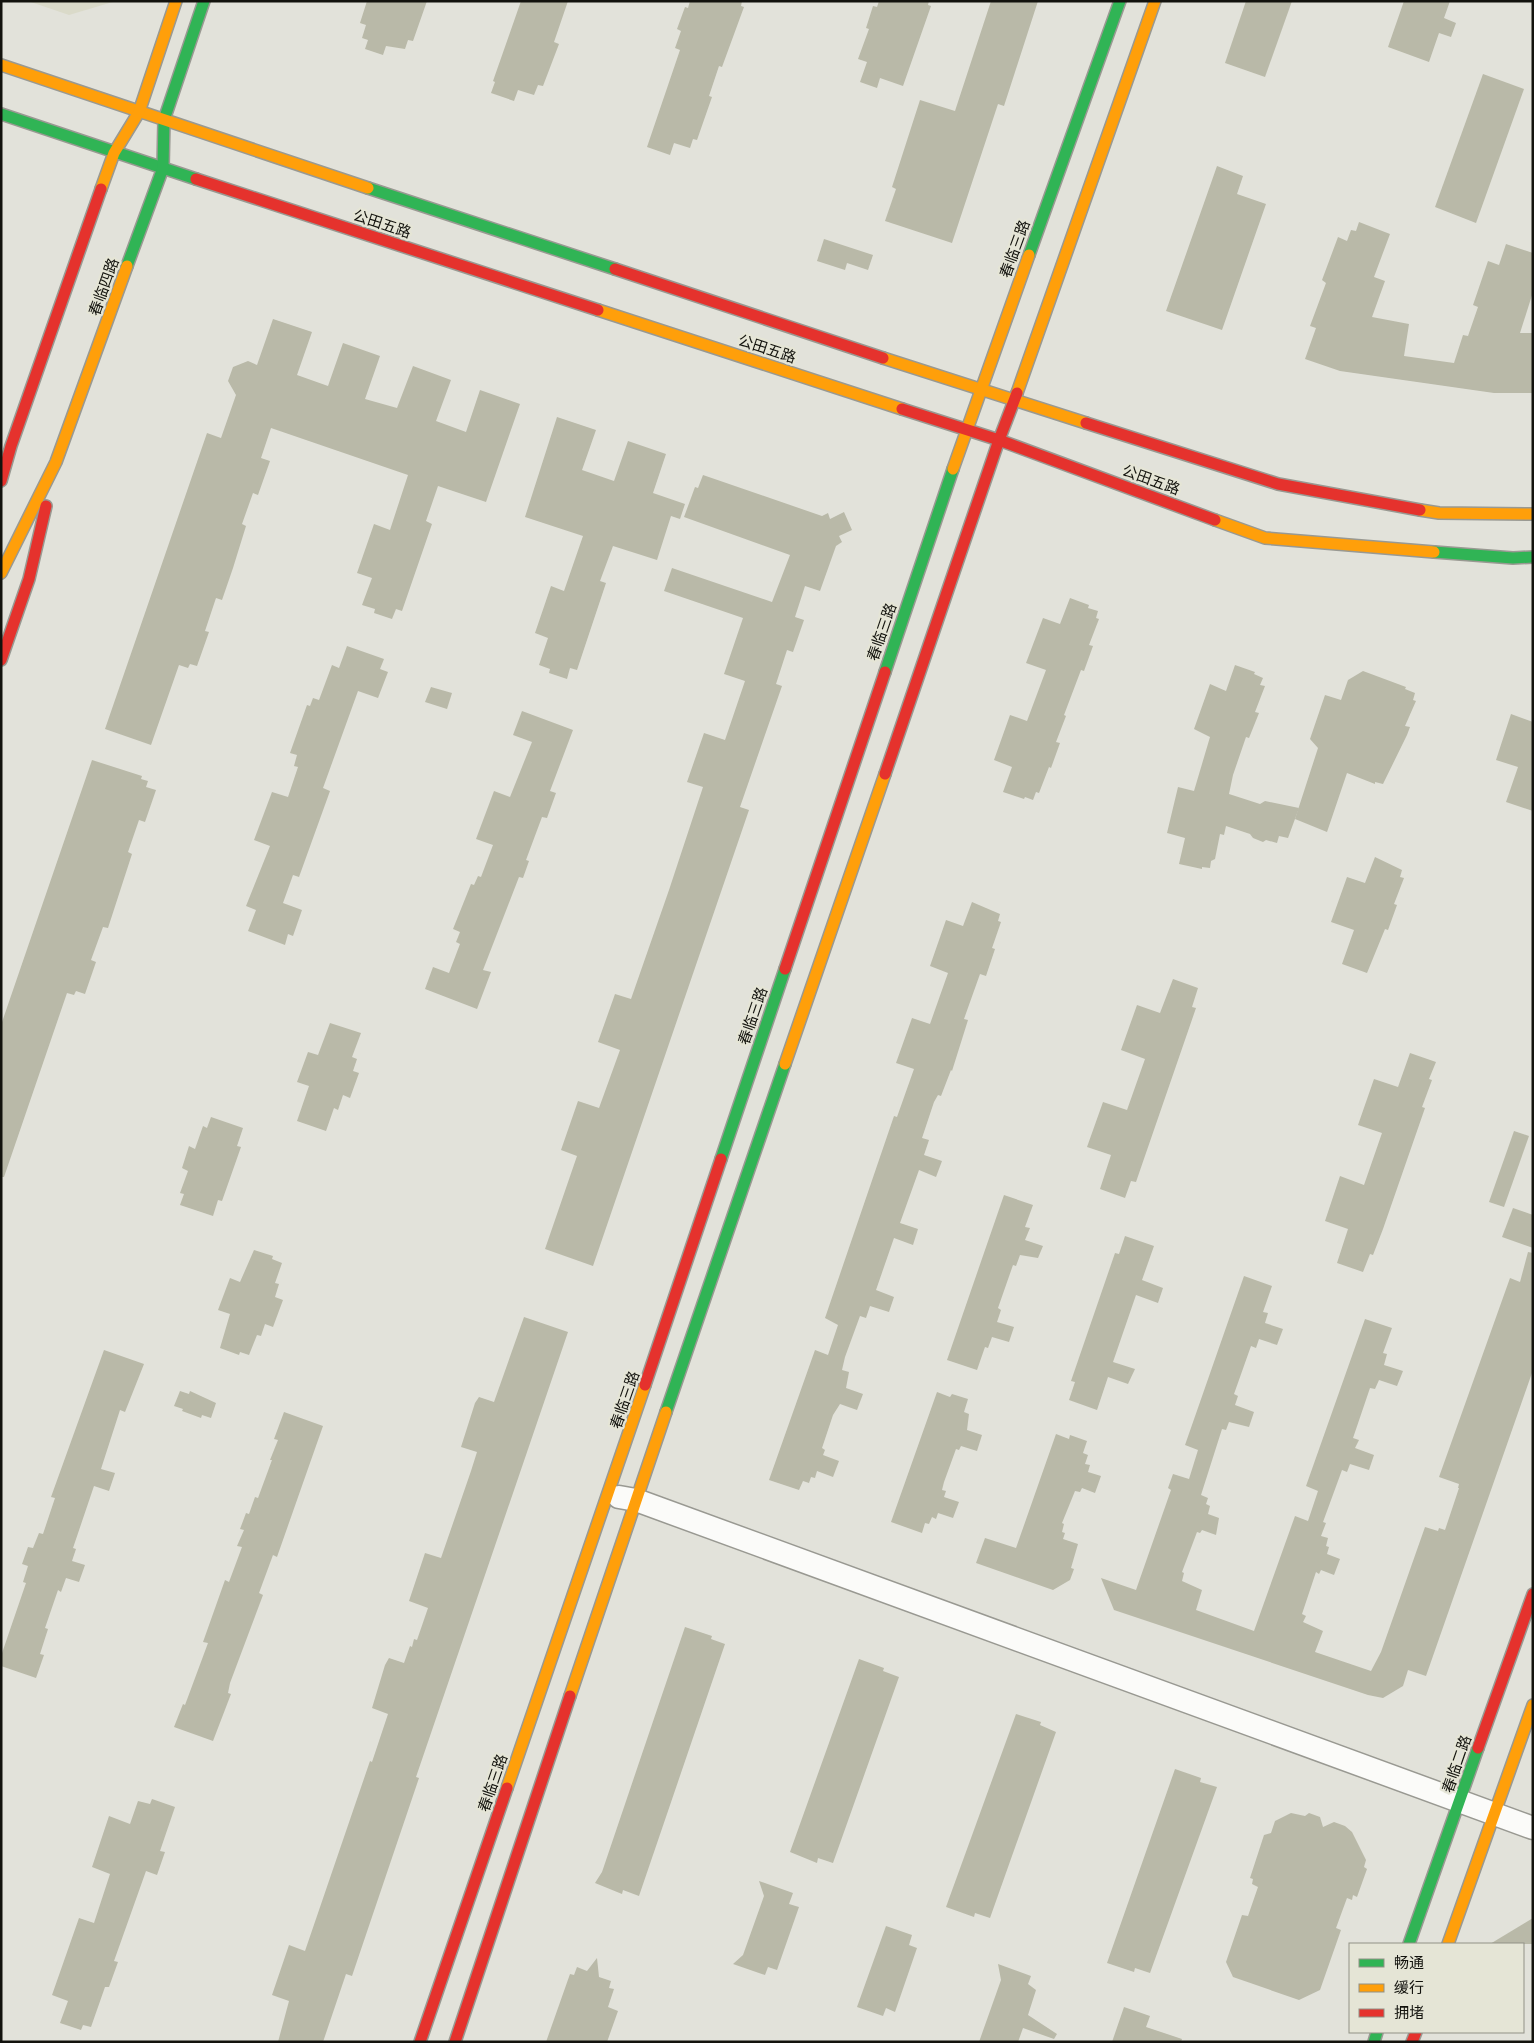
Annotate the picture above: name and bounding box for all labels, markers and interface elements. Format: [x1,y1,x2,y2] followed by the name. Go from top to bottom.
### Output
[350,205,414,243] street label: 公田五路
[995,217,1035,281] street label: 春临三路
[84,255,124,319] street label: 春临四路
[735,330,799,368] street label: 公田五路
[1119,460,1183,500] street label: 公田五路
[863,600,901,664] street label: 春临三路
[734,984,772,1048] street label: 春临三路
[606,1368,644,1432] street label: 春临三路
[1438,1732,1476,1796] street label: 春临二路
[474,1751,512,1815] street label: 春临三路
[1349,1943,1524,2033] legend
[1394,1953,1424,1973] text: 畅通
[1394,1978,1424,1998] text: 缓行
[1394,2003,1424,2023] text: 拥堵

